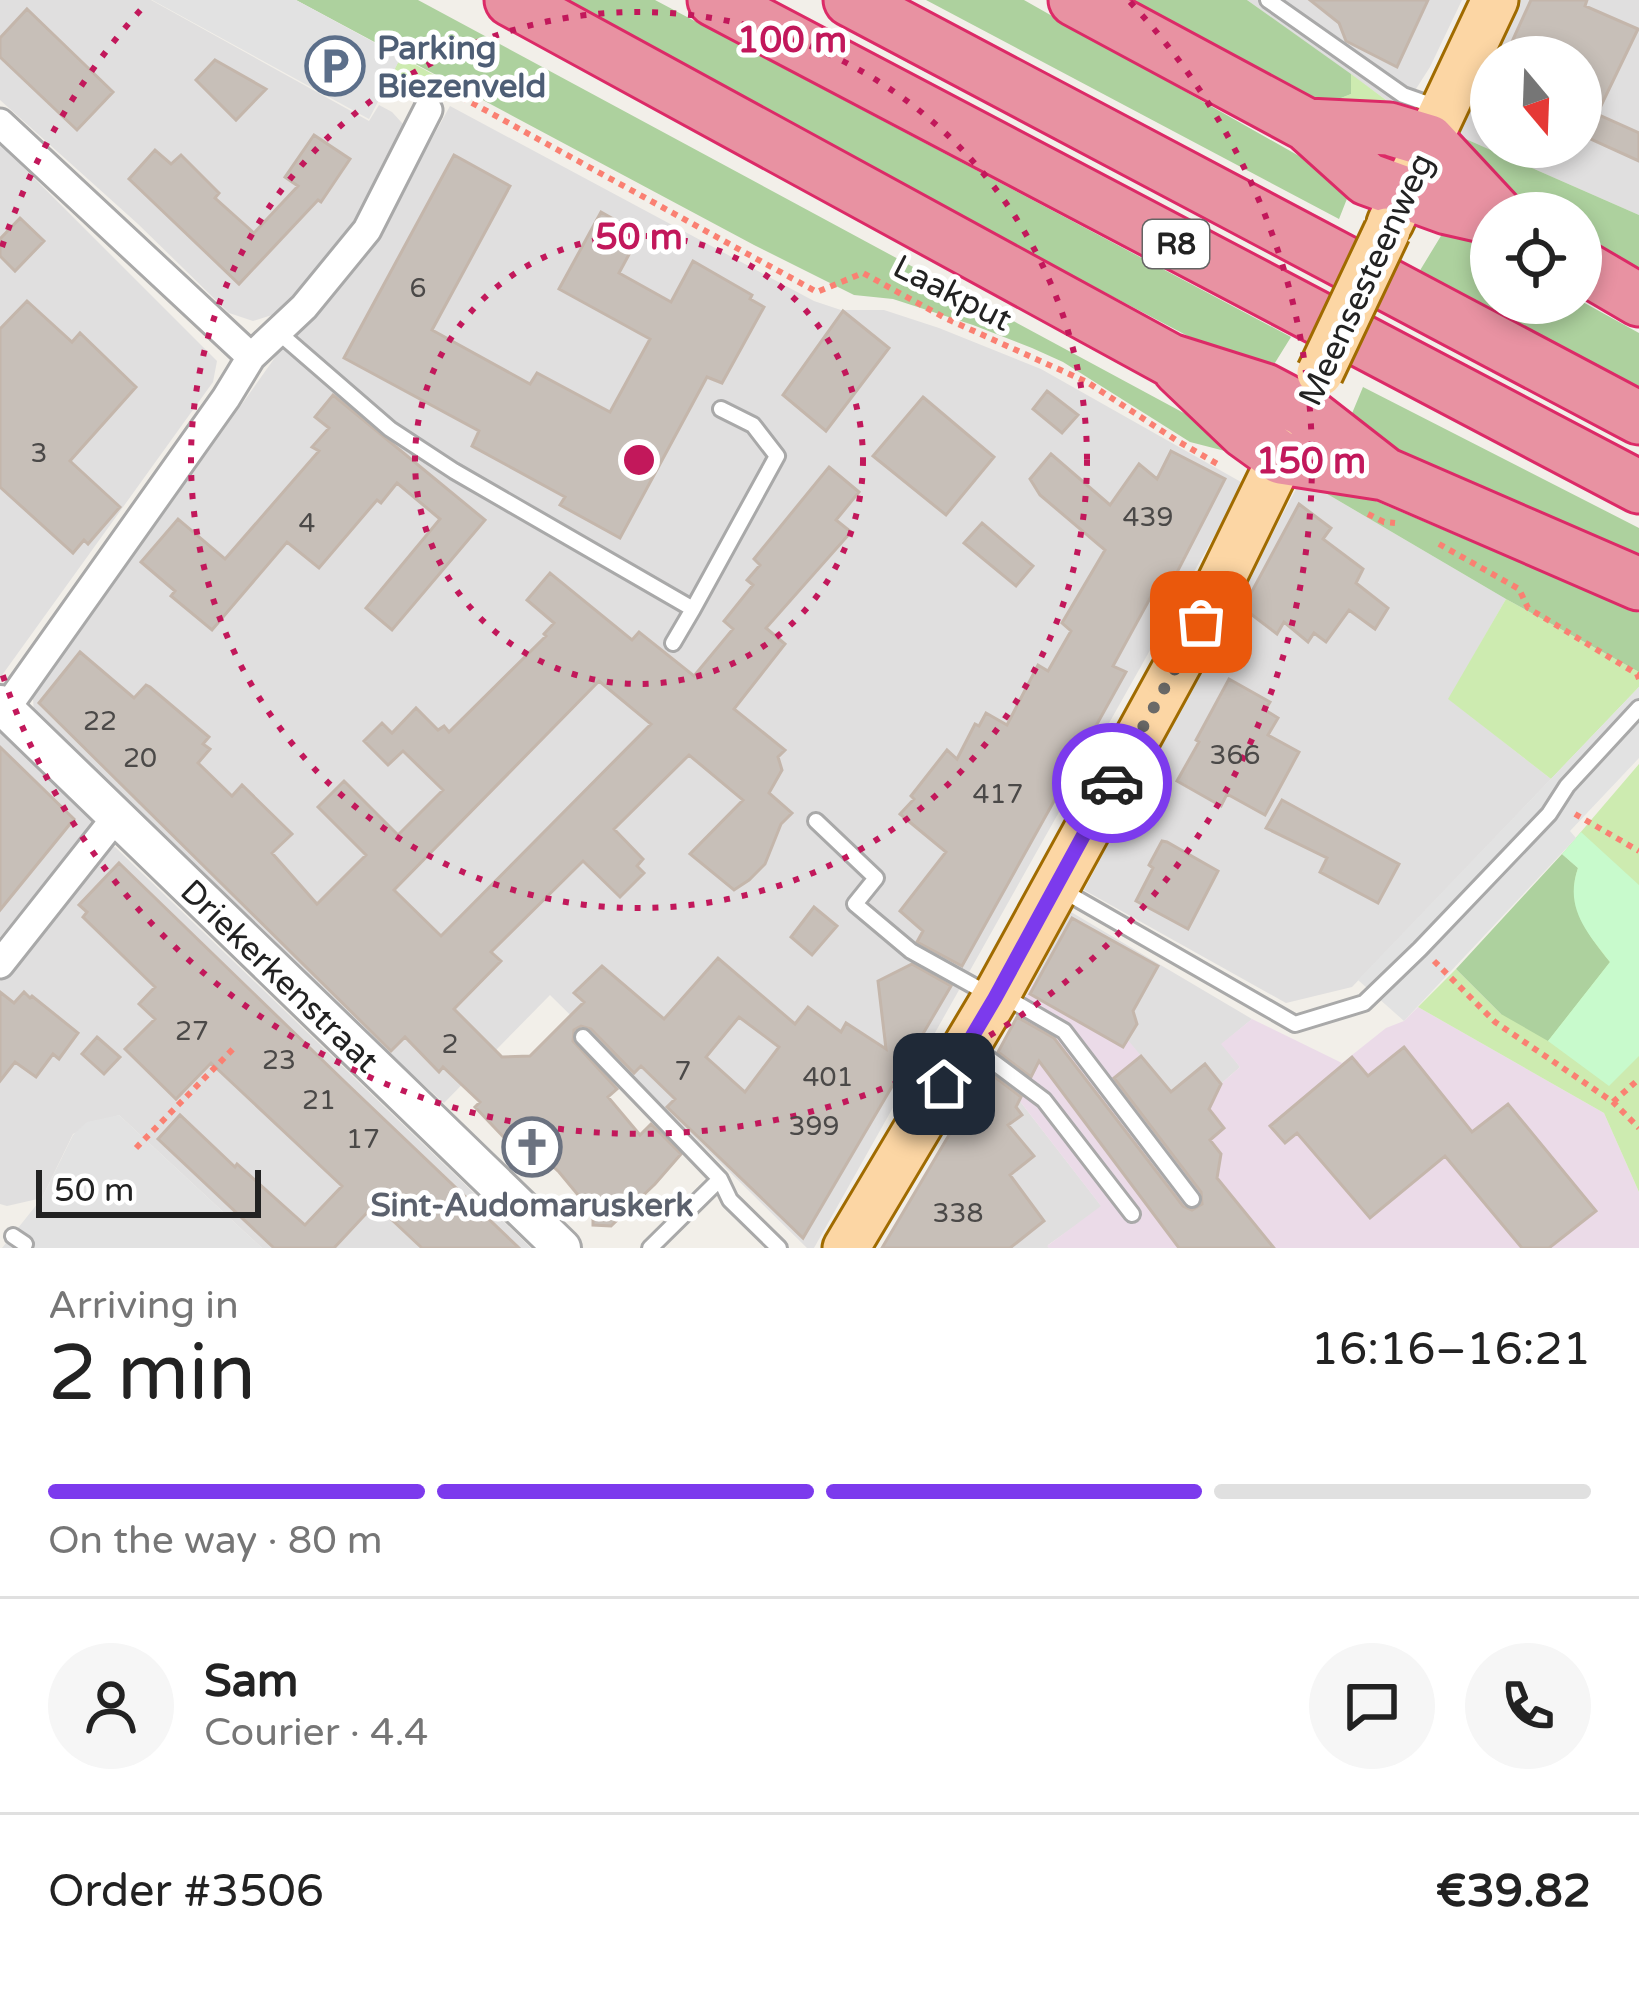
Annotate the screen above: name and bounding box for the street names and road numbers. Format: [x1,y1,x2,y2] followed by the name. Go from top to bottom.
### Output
[1291,147,1442,412] street label: Meensesteenweg
[1143,220,1209,268] road number: R8
[887,247,1018,340] street label: Laakput
[172,872,386,1081] street label: Driekerkenstraat

